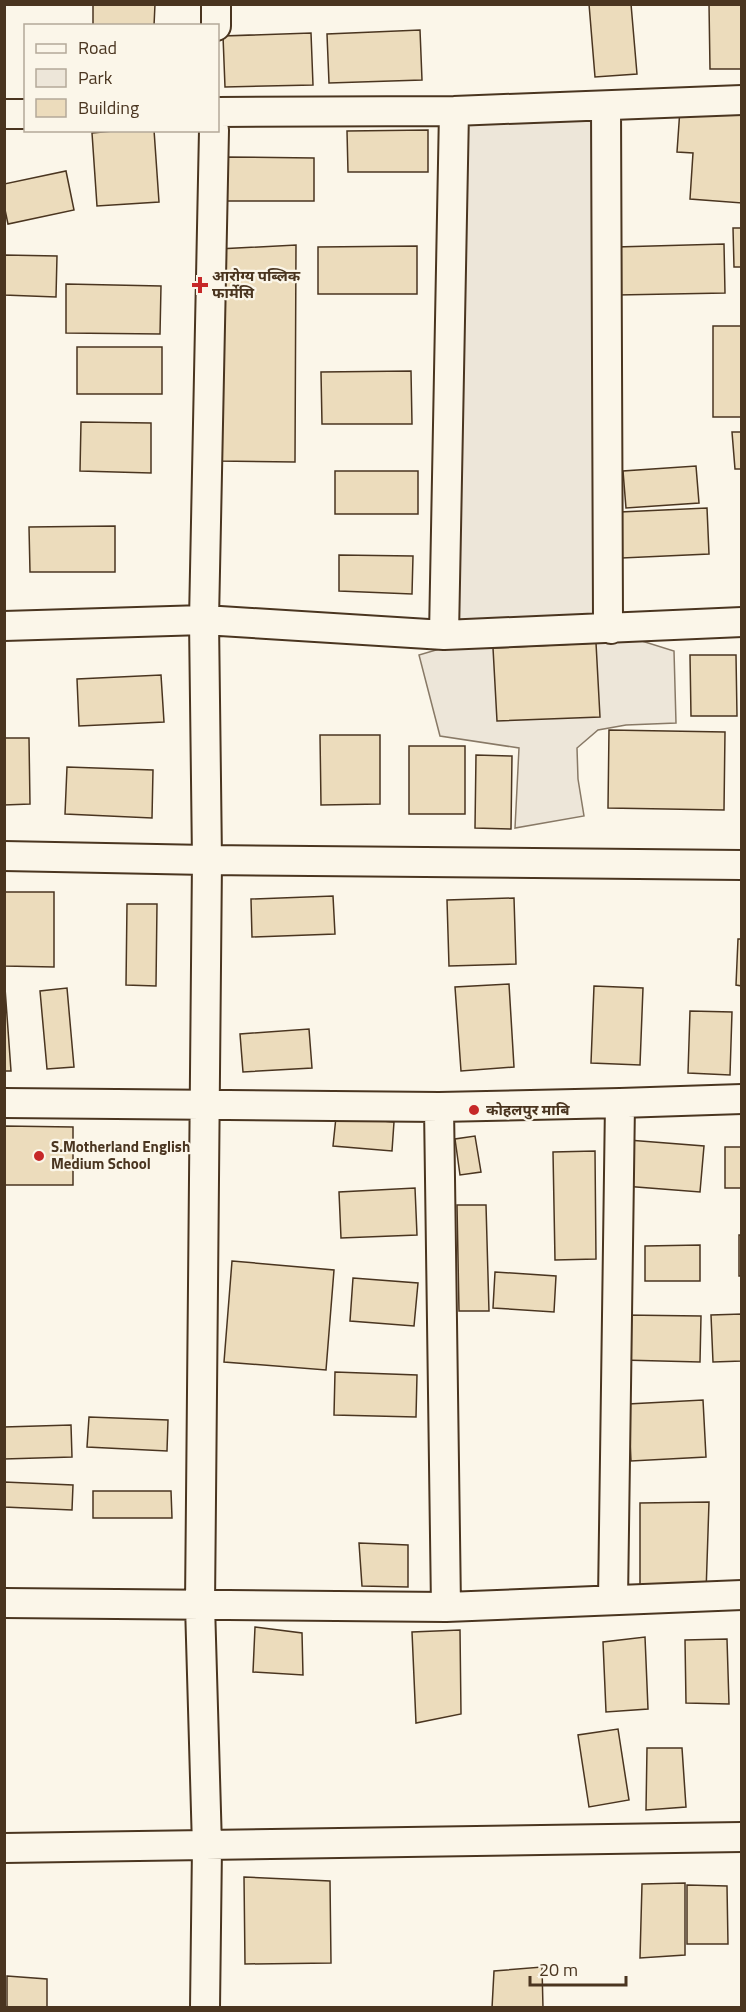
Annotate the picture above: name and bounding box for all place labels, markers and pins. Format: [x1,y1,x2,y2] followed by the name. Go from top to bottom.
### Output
[212,264,301,304] place label: आरोग्य पब्लिक फार्मेसि
[193,278,207,292] marker: आरोग्य पब्लिक फार्मेसि
[486,1098,570,1121] place label: कोहलपुर माबि
[467,1103,481,1117] marker: कोहलपुर माबि
[51,1135,190,1175] place label: S.Motherland English Medium School
[32,1149,46,1163] marker: S.Motherland English Medium School

